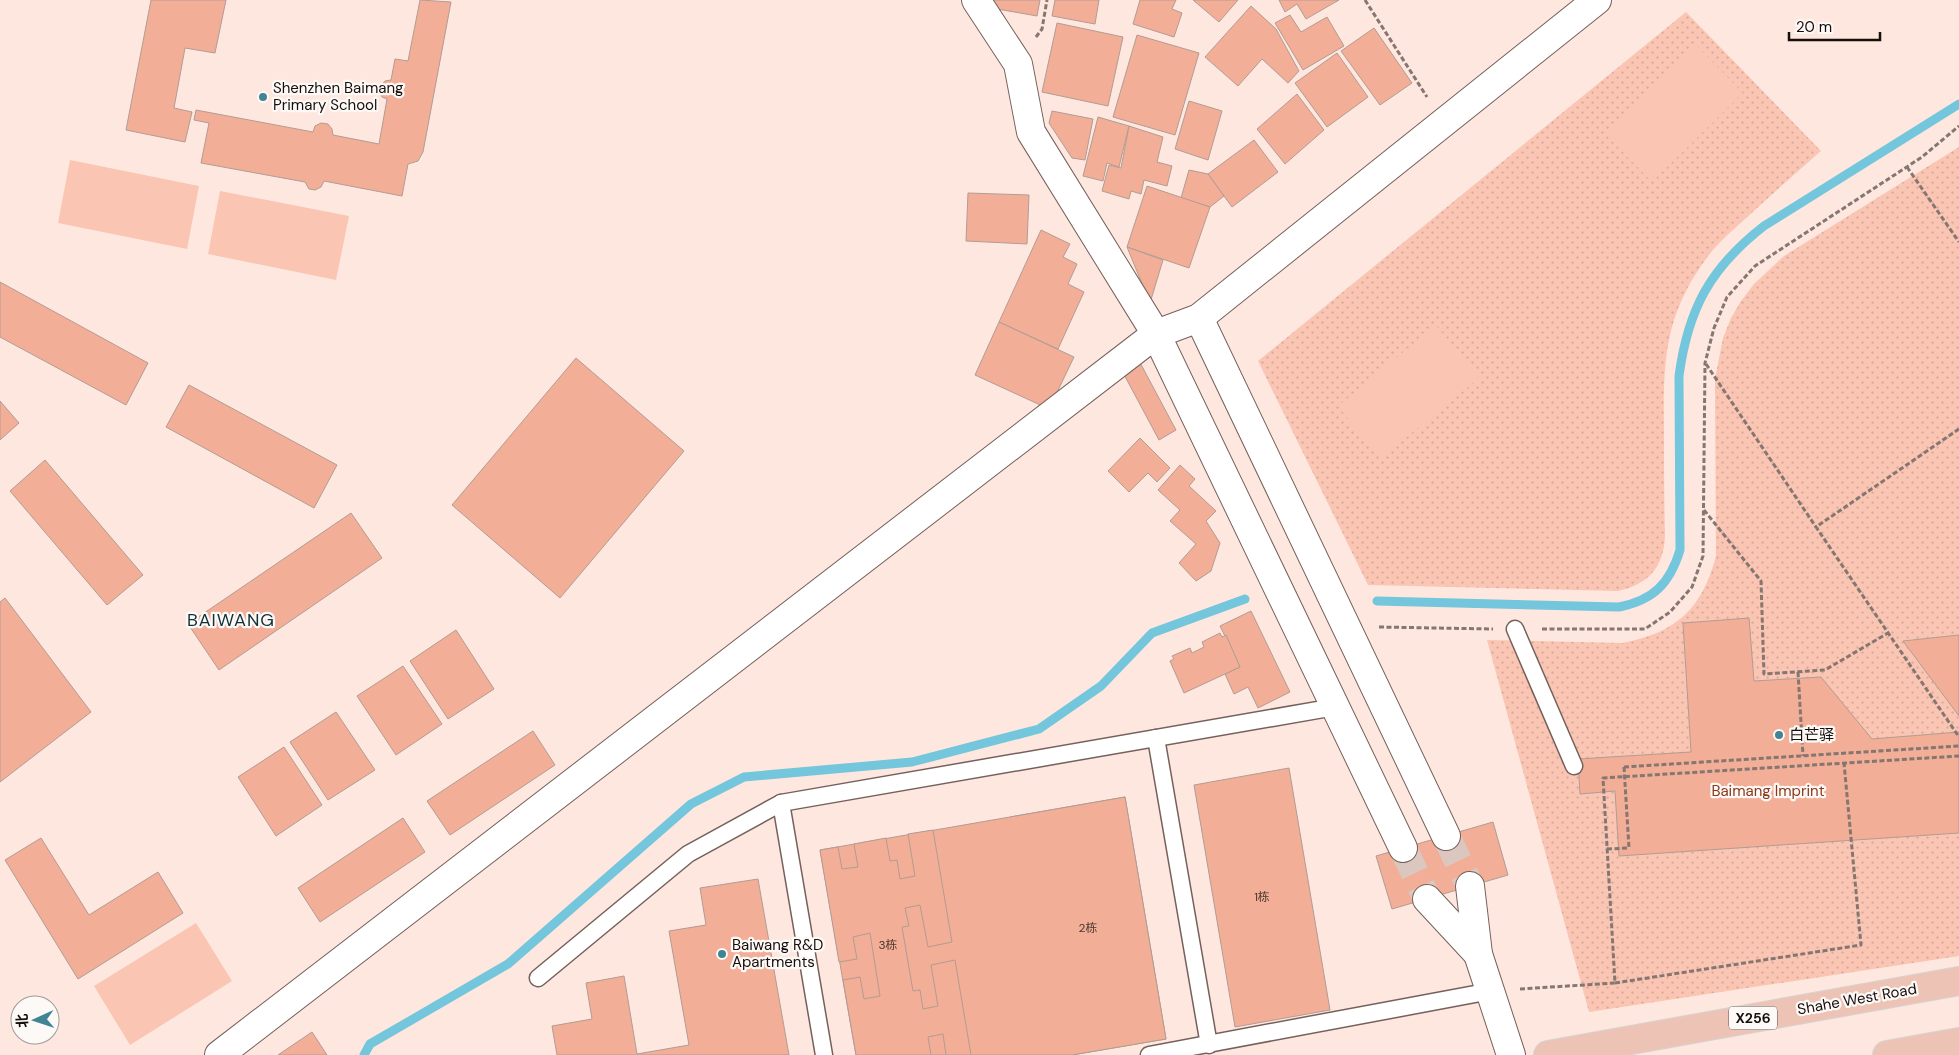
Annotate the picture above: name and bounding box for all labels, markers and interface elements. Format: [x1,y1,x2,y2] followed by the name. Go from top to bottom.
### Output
[1789,10,1880,42] scale bar
[1796,17,1832,37] text: 20 m
[273,78,403,115] place label: Shenzhen Baimang Primary School
[257,91,269,103] marker: Shenzhen Baimang Primary School
[187,608,275,632] district label: BAIWANG
[1789,725,1834,745] place label: 白芒驿
[1773,729,1785,741] marker: 白芒驿
[1711,781,1825,801] park label: Baimang Imprint
[1254,889,1270,905] house number: 1栋
[1079,920,1097,936] house number: 2栋
[732,935,823,972] place label: Baiwang R&D Apartments
[878,937,898,953] house number: 3栋
[716,948,728,960] marker: Baiwang R&D Apartments
[1796,979,1918,1019] street label: Shahe West Road
[10,995,60,1045] north arrow
[1729,1006,1777,1030] road number: X256
[13,1013,31,1028] text: 北

